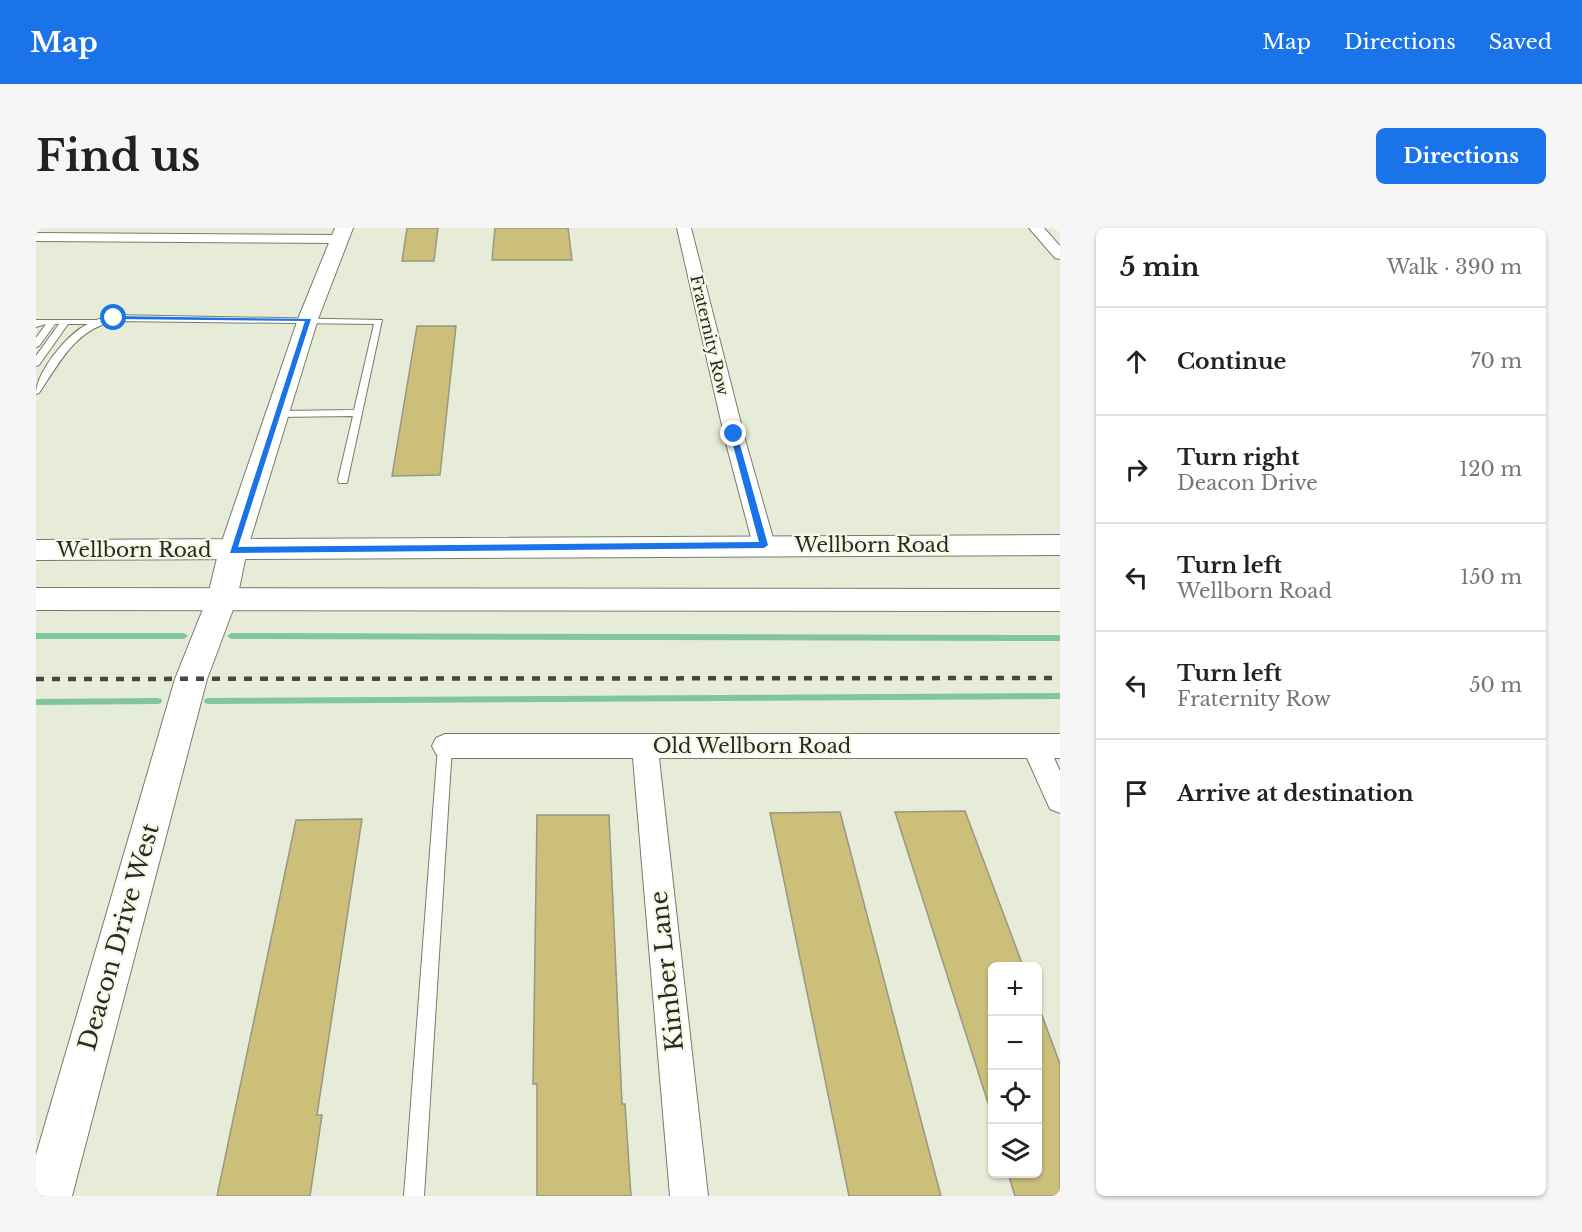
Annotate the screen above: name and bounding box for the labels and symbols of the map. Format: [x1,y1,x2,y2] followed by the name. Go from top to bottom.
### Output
[686,273,734,398] street label: Fraternity Row
[100,304,126,330] route start
[720,420,746,446] route end
[794,533,949,557] street label: Wellborn Road
[56,538,211,562] street label: Wellborn Road
[653,734,851,758] street label: Old Wellborn Road
[72,820,165,1054] street label: Deacon Drive West
[644,890,689,1053] street label: Kimber Lane

